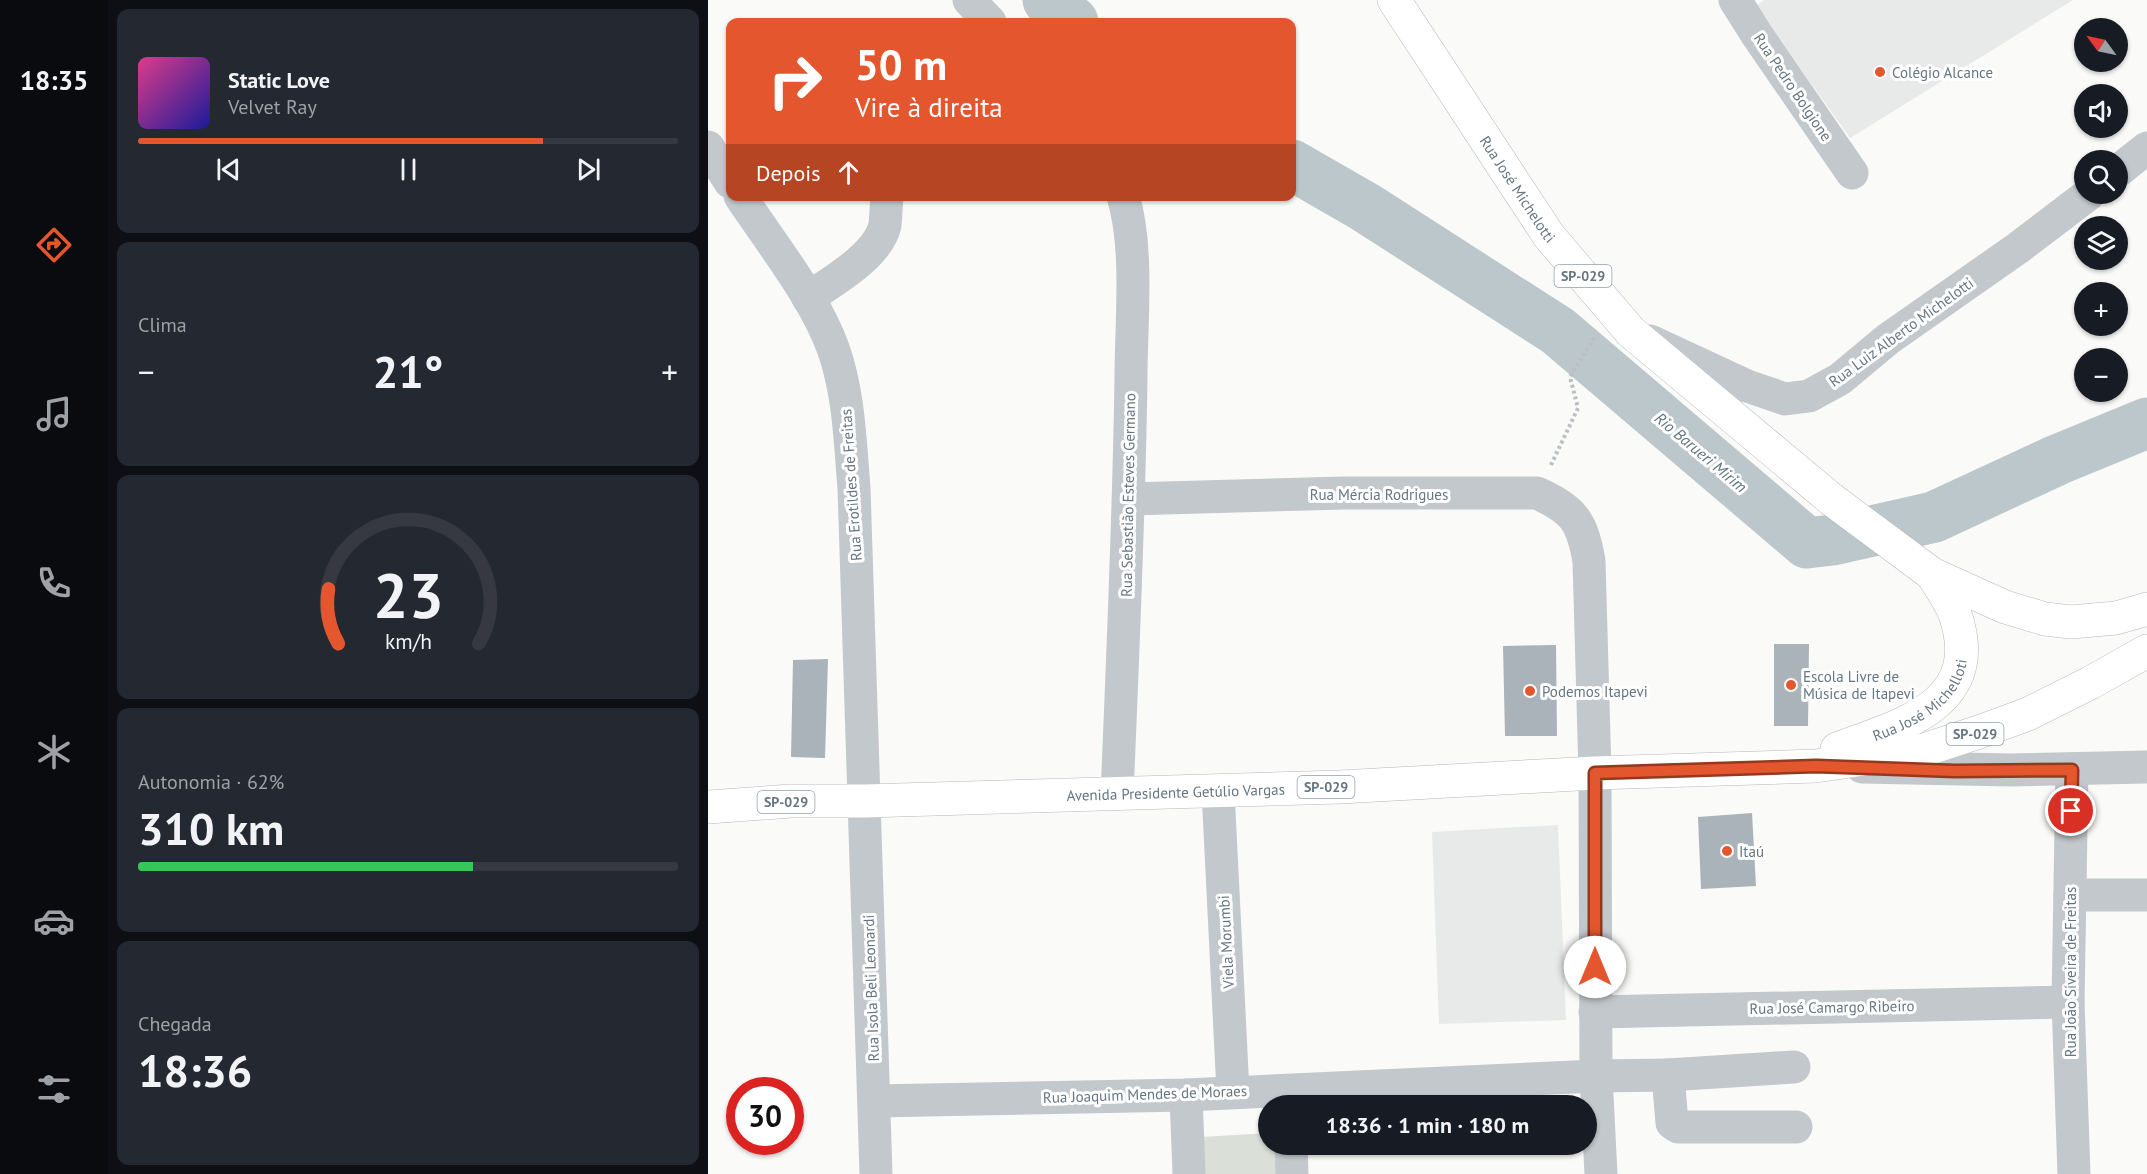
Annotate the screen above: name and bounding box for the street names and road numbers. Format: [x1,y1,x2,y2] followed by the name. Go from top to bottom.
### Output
[1750,29,1836,145] street label: Rua Pedro Bolgione
[1476,132,1560,246] street label: Rua José Michelotti
[1554,265,1612,287] road number: SP-029
[1825,273,1977,391] street label: Rua Luiz Alberto Michelotti
[1117,393,1139,597] street label: Rua Sebastião Esteves Germano
[836,409,866,561] street label: Rua Erotildes de Freitas
[1310,485,1448,504] street label: Rua Mércia Rodrigues
[1870,658,1970,745] street label: Rua José Michelloti
[1946,723,2004,745] road number: SP-029
[1298,776,1354,798] road number: SP-029
[1066,779,1285,805] street label: Avenida Presidente Getúlio Vargas
[758,791,814,813] road number: SP-029
[2061,887,2080,1057] street label: Rua João Siveira de Freitas
[1214,895,1238,990] street label: Viela Morumbi
[859,914,883,1062] street label: Rua Isola Beli Leonardi
[1749,996,1915,1018] street label: Rua José Camargo Ribeiro
[1043,1081,1247,1107] street label: Rua Joaquim Mendes de Moraes

